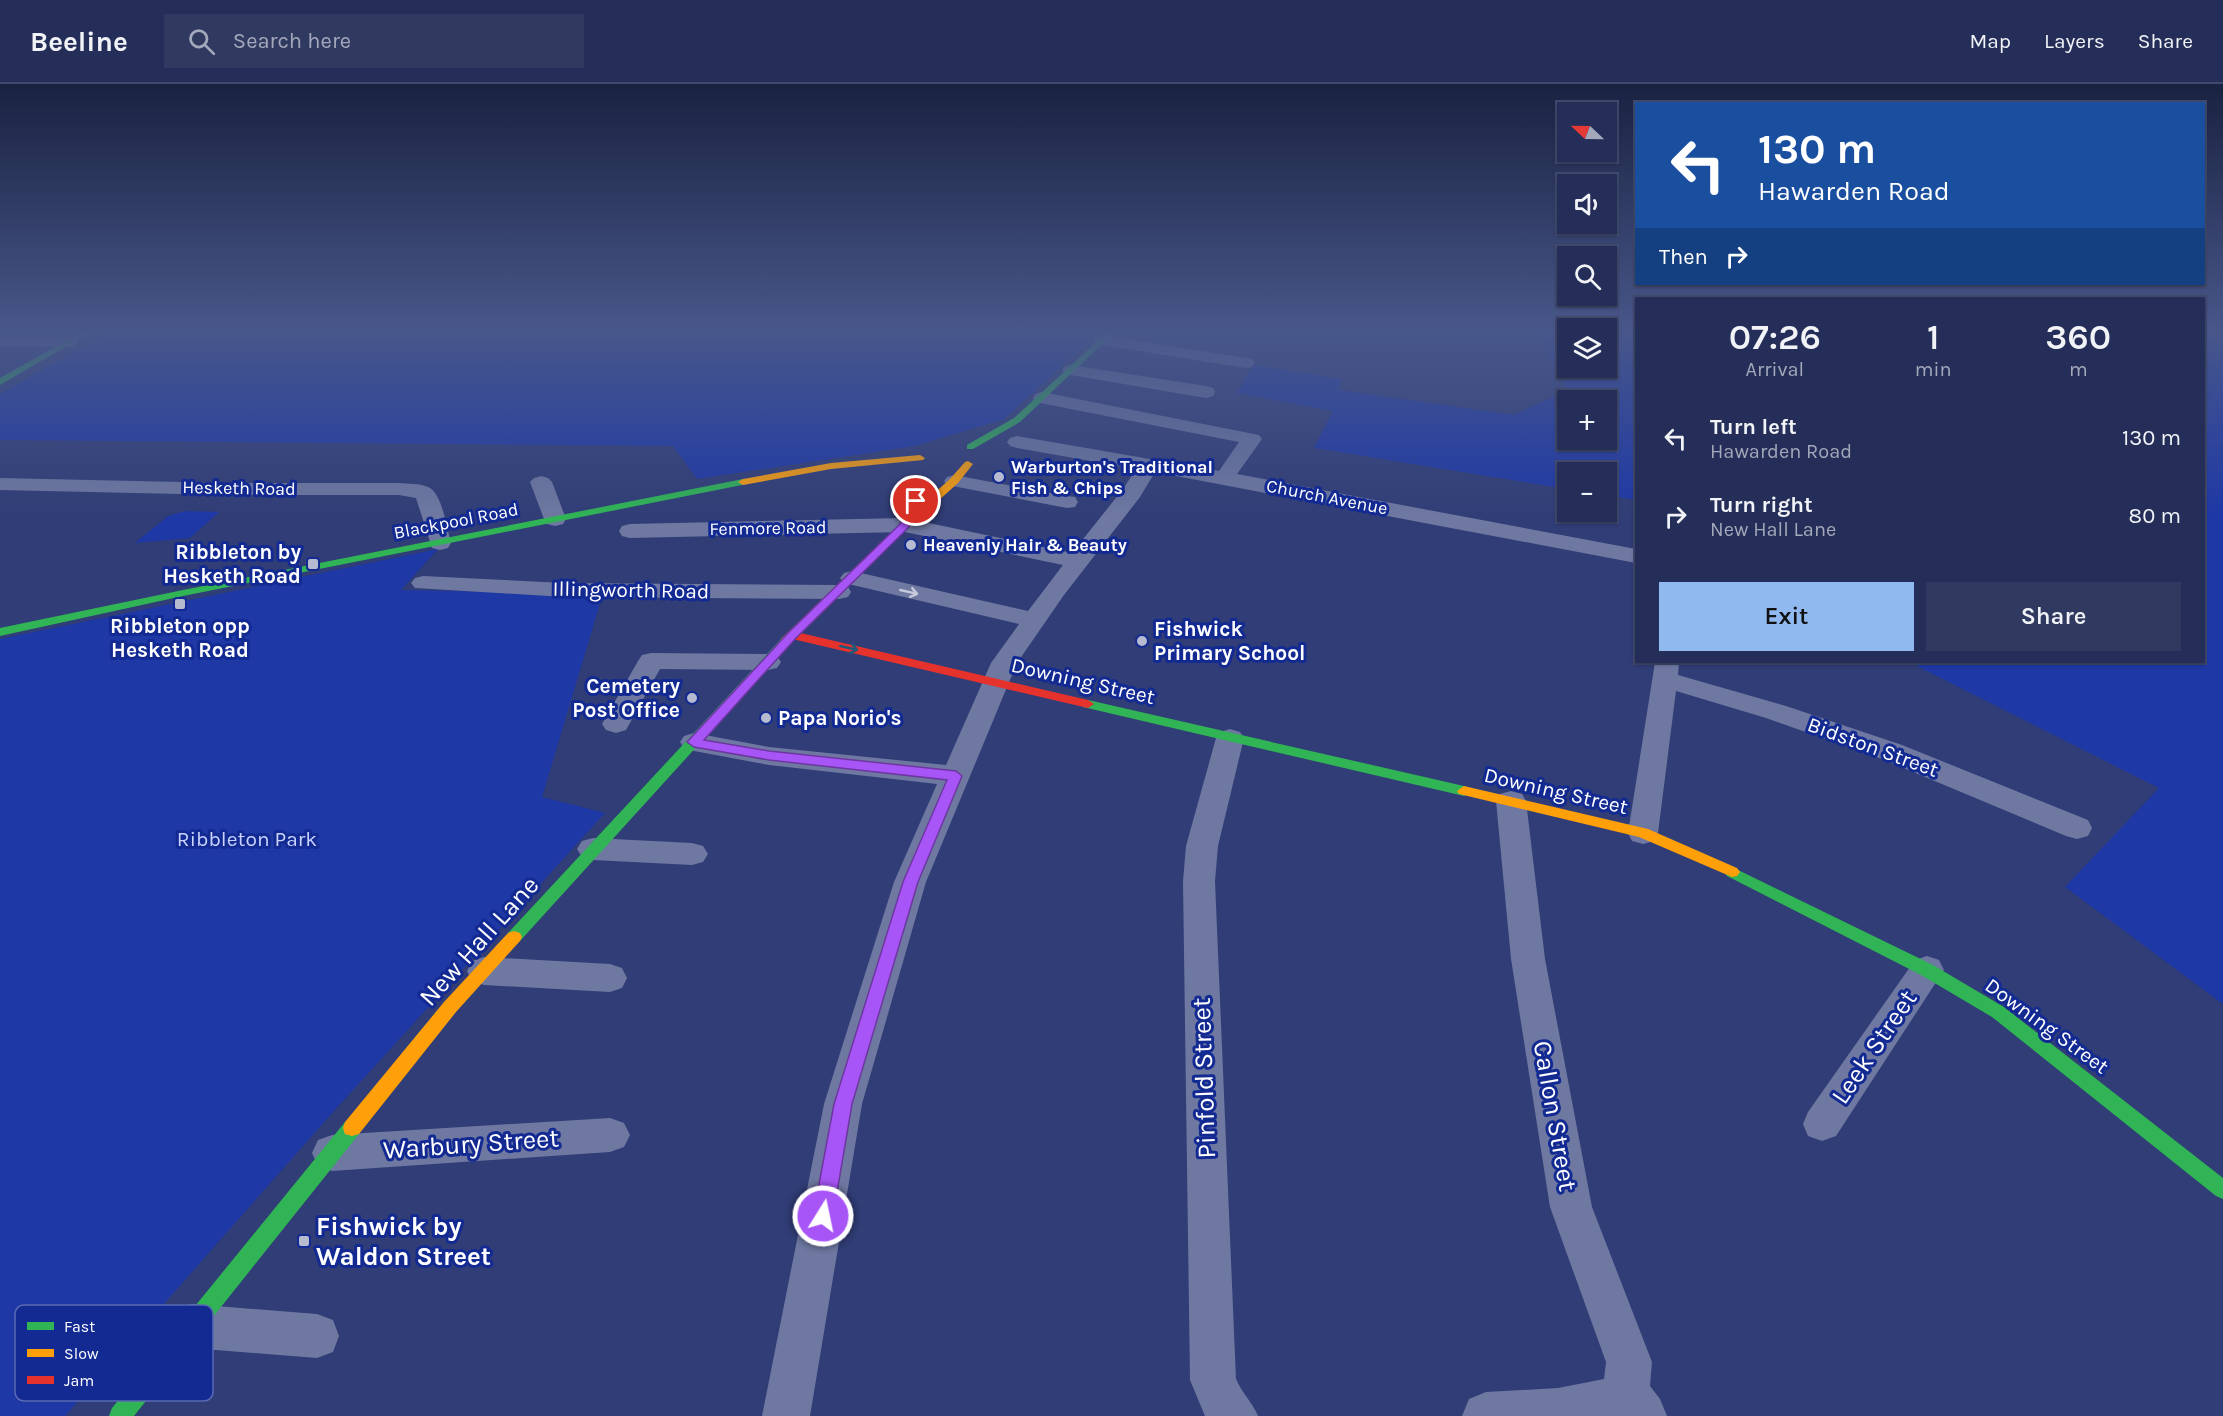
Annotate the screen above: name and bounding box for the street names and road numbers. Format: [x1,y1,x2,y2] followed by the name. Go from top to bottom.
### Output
[1265,474,1389,520] street label: Church Avenue
[182,476,296,500] street label: Hesketh Road
[392,498,520,544] street label: Blackpool Road
[709,516,827,540] street label: Fenmore Road
[552,577,710,603] street label: Illingworth Road
[1009,653,1157,709] street label: Downing Street
[1804,712,1942,782] street label: Bidston Street
[1482,763,1630,819] street label: Downing Street
[413,870,545,1012] street label: New Hall Lane
[1981,973,2113,1079] street label: Downing Street
[1825,984,1924,1110] street label: Leek Street
[1186,997,1222,1159] street label: Pinfold Street
[1527,1038,1584,1194] street label: Callon Street
[382,1122,560,1166] street label: Warbury Street

